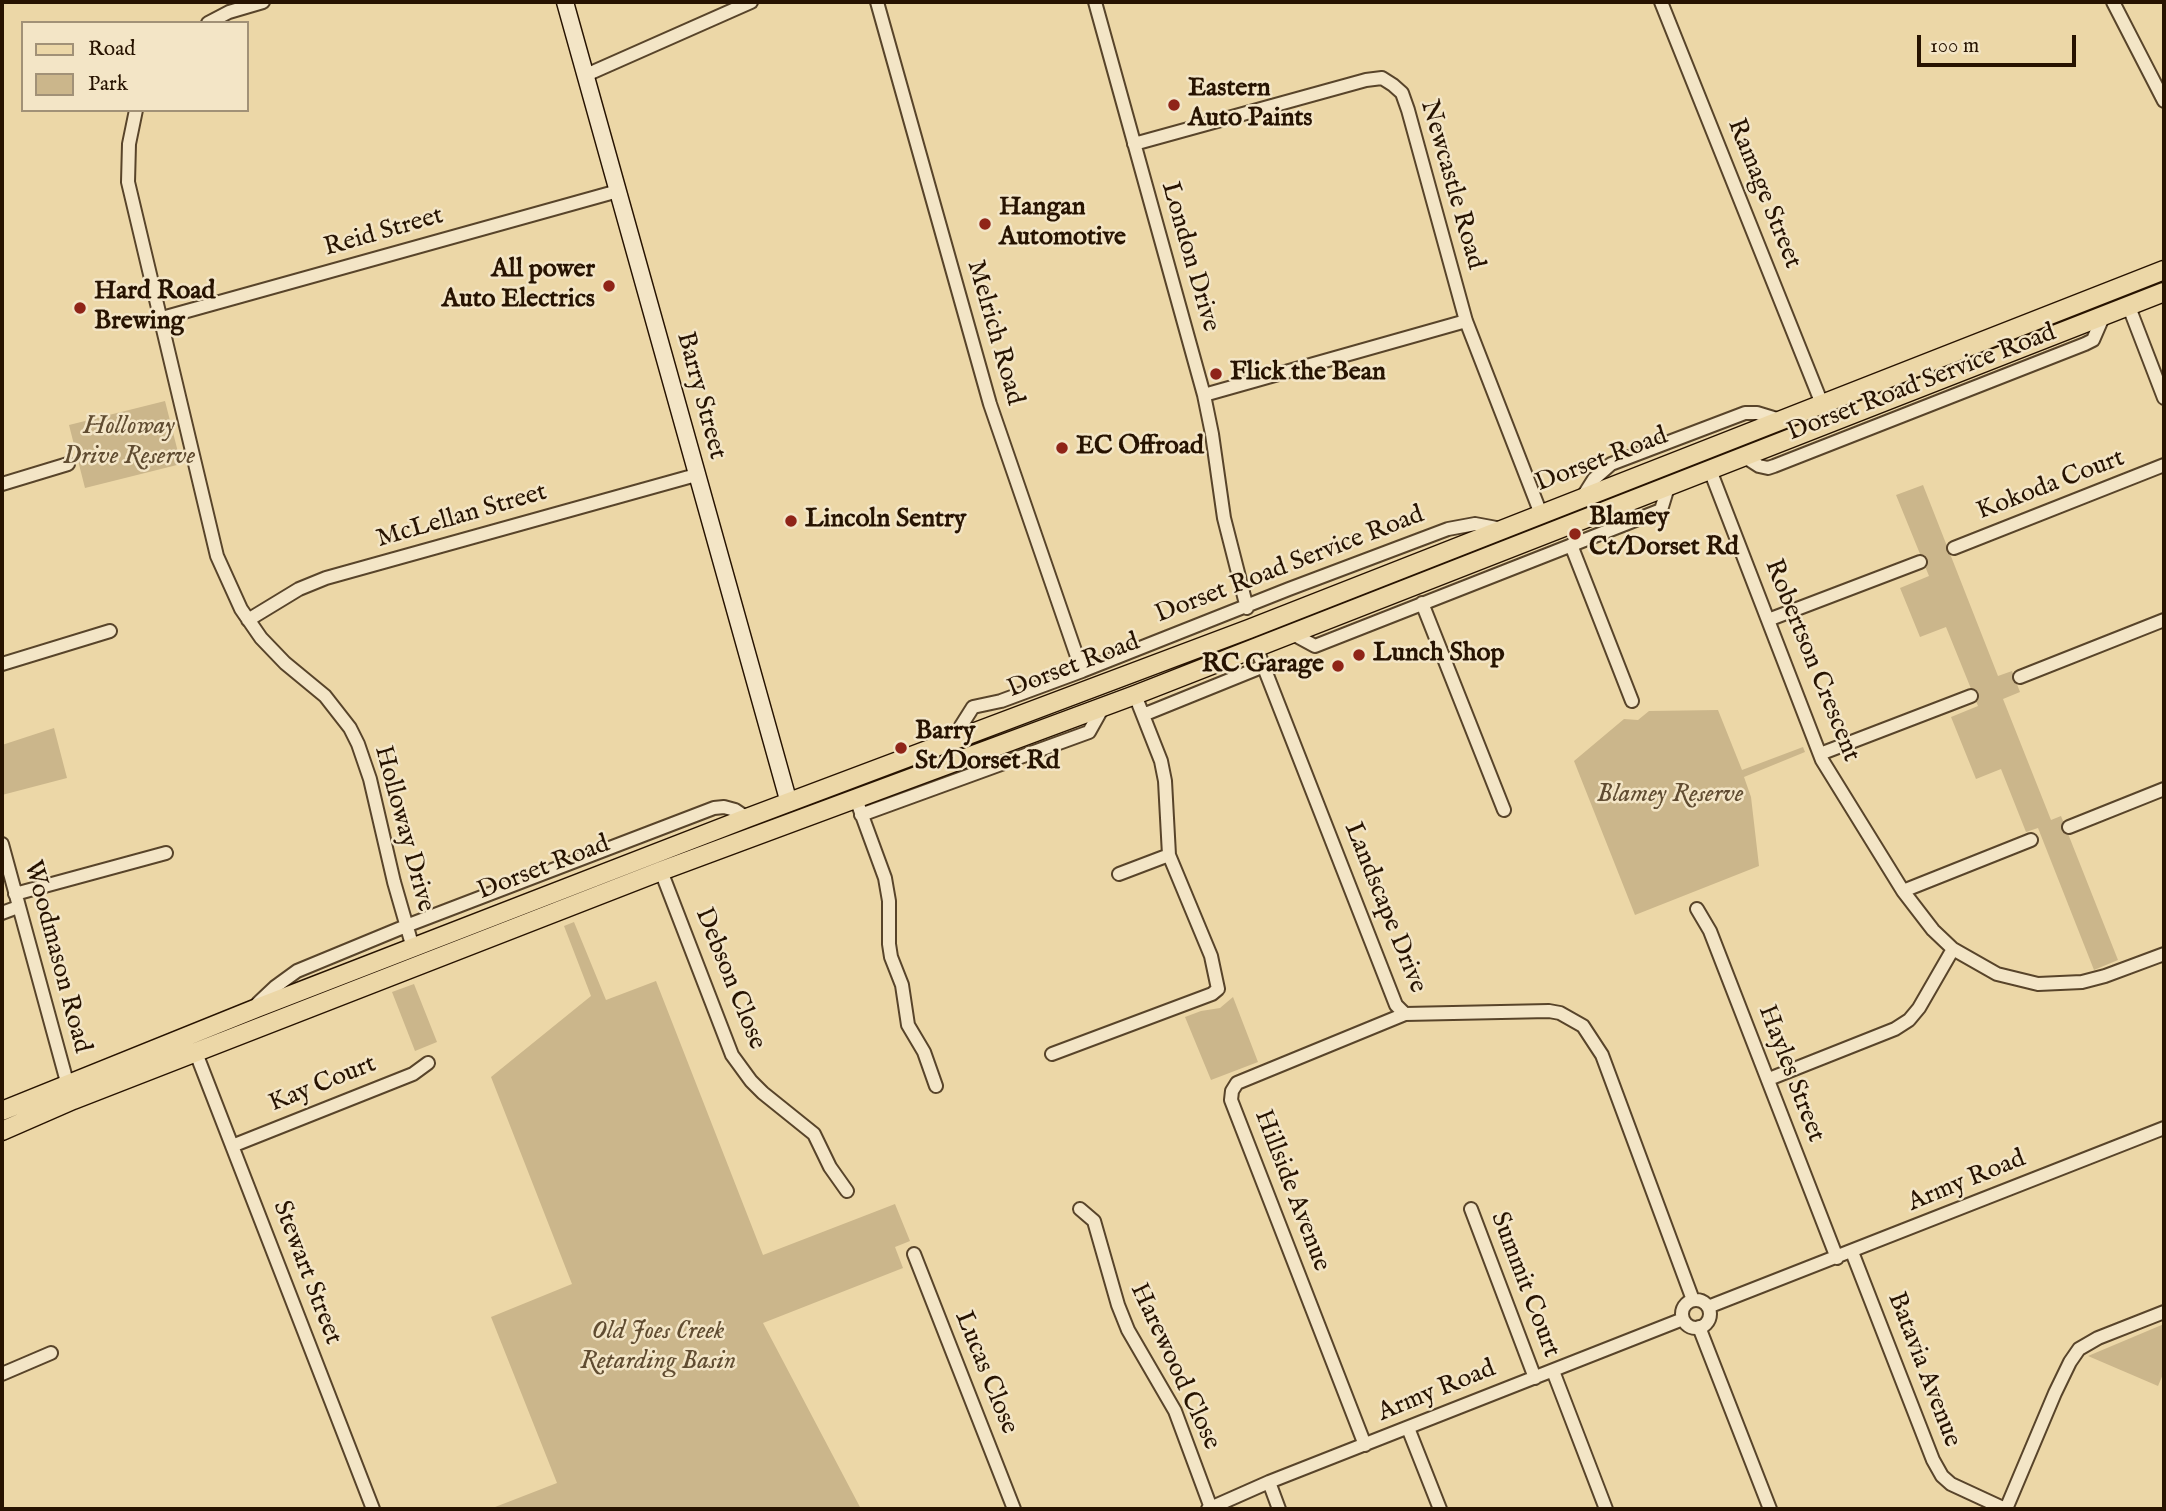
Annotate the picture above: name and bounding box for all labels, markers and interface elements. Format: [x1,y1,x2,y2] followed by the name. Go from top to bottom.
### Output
[21,21,248,112] legend
[1921,21,2080,65] scale bar
[1930,33,1979,60] text: 100 m
[88,36,135,63] text: Road
[88,71,128,98] text: Park
[1188,74,1312,136] place label: Eastern Auto Paints
[1166,97,1182,113] marker: Eastern Auto Paints
[1412,97,1490,273] street label: Newcastle Road
[1719,115,1807,273] street label: Ramage Street
[1153,178,1225,336] street label: London Drive
[999,193,1126,255] place label: Hangan Automotive
[321,201,447,265] street label: Reid Street
[977,216,993,232] marker: Hangan Automotive
[442,255,595,316] place label: All power Auto Electrics
[958,257,1030,409] street label: Melrich Road
[94,277,215,338] place label: Hard Road Brewing
[601,278,617,294] marker: All power Auto Electrics
[72,300,88,316] marker: Hard Road Brewing
[1783,318,2061,450] street label: Dorset Road Service Road
[668,329,732,463] street label: Barry Street
[1230,358,1386,390] place label: Flick the Bean
[1208,366,1224,382] marker: Flick the Bean
[63,412,195,474] park label: Holloway Drive Reserve
[1532,422,1672,500] street label: Dorset Road
[1076,432,1204,464] place label: EC Offroad
[1054,440,1070,456] marker: EC Offroad
[1973,444,2129,528] street label: Kokoda Court
[373,478,551,556] street label: McLellan Street
[1151,500,1429,632] street label: Dorset Road Service Road
[1589,503,1739,564] place label: Blamey Ct/Dorset Rd
[805,505,966,537] place label: Lincoln Sentry
[783,513,799,529] marker: Lincoln Sentry
[1567,526,1583,542] marker: Blamey Ct/Dorset Rd
[1756,555,1866,767] street label: Robertson Crescent
[1004,628,1144,706] street label: Dorset Road
[1373,639,1505,671] place label: Lunch Shop
[1351,647,1367,663] marker: Lunch Shop
[1202,650,1324,682] place label: RC Garage
[1330,658,1346,674] marker: RC Garage
[915,717,1060,778] place label: Barry St/Dorset Rd
[893,740,909,756] marker: Barry St/Dorset Rd
[366,743,440,915] street label: Holloway Drive
[1597,780,1743,812] park label: Blamey Reserve
[1336,818,1432,998] street label: Landscape Drive
[474,830,614,908] street label: Dorset Road
[15,857,97,1057] street label: Woodmason Road
[686,904,772,1054] street label: Debson Close
[1750,1001,1830,1147] street label: Hayles Street
[265,1049,381,1121] street label: Kay Court
[1246,1106,1336,1276] street label: Hillside Avenue
[1904,1144,2030,1220] street label: Army Road
[264,1197,348,1349] street label: Stewart Street
[1482,1208,1566,1362] street label: Summit Court
[1122,1279,1226,1455] street label: Harewood Close
[1879,1288,1967,1452] street label: Batavia Avenue
[946,1307,1024,1439] street label: Lucas Close
[580,1317,736,1378] park label: Old Joes Creek Retarding Basin
[1374,1354,1500,1430] street label: Army Road

